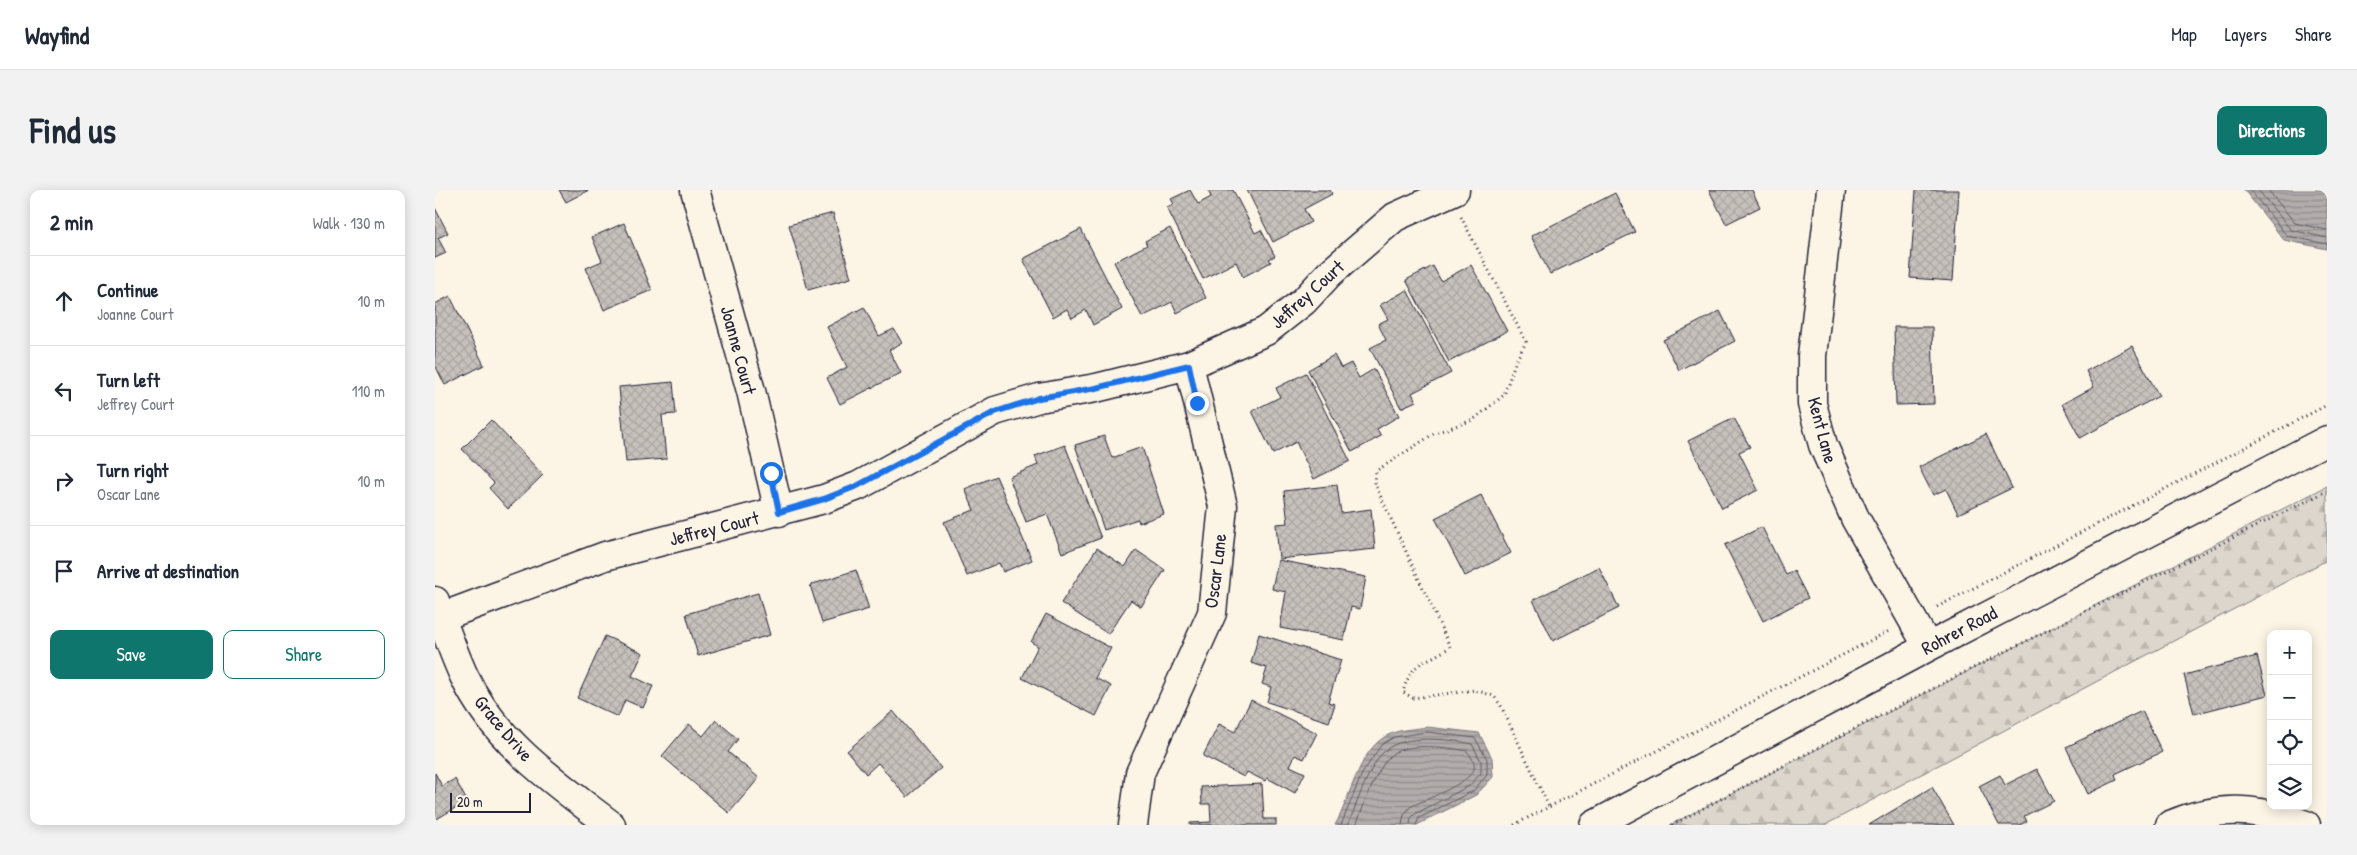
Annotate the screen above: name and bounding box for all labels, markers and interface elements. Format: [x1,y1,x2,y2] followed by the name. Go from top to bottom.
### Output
[25,19,89,51] text: Wayfind
[2171,22,2197,47] text: Map
[2225,22,2267,47] text: Layers
[2295,22,2332,47] text: Share
[2217,106,2327,155] button: Directions
[30,107,116,154] text: Find us
[50,208,93,237] text: 2 min
[313,212,385,234] text: Walk · 130 m
[1264,253,1350,334] street label: Jeffrey Court
[97,277,158,303] text: Continue
[50,287,78,315] icon: ahead
[357,290,385,312] text: 10 m
[97,303,173,325] text: Joanne Court
[715,303,763,398] street label: Joanne Court
[97,367,160,393] text: Turn left
[50,377,78,405] icon: left
[352,380,385,402] text: 110 m
[1186,392,1209,415] route end
[97,393,174,415] text: Jeffrey Court
[1802,394,1844,466] street label: Kent Lane
[97,457,168,483] text: Turn right
[760,462,783,485] route start
[50,467,78,495] icon: right
[357,470,385,492] text: 10 m
[97,483,160,505] text: Oscar Lane
[667,504,762,552] street label: Jeffrey Court
[1198,532,1233,610] street label: Oscar Lane
[50,557,78,585] icon: arrive
[97,558,239,584] text: Arrive at destination
[1917,599,2002,661] street label: Rohrer Road
[50,630,213,679] button: Save
[223,630,385,679] button: Share
[2267,630,2312,810] map controls
[2267,630,2312,675] button: +
[2267,675,2312,720] button: −
[469,689,540,767] street label: Grace Drive
[2267,720,2312,765] button: locate
[2267,765,2312,810] button: layers
[450,790,531,813] scale bar
[457,792,483,811] text: 20 m

